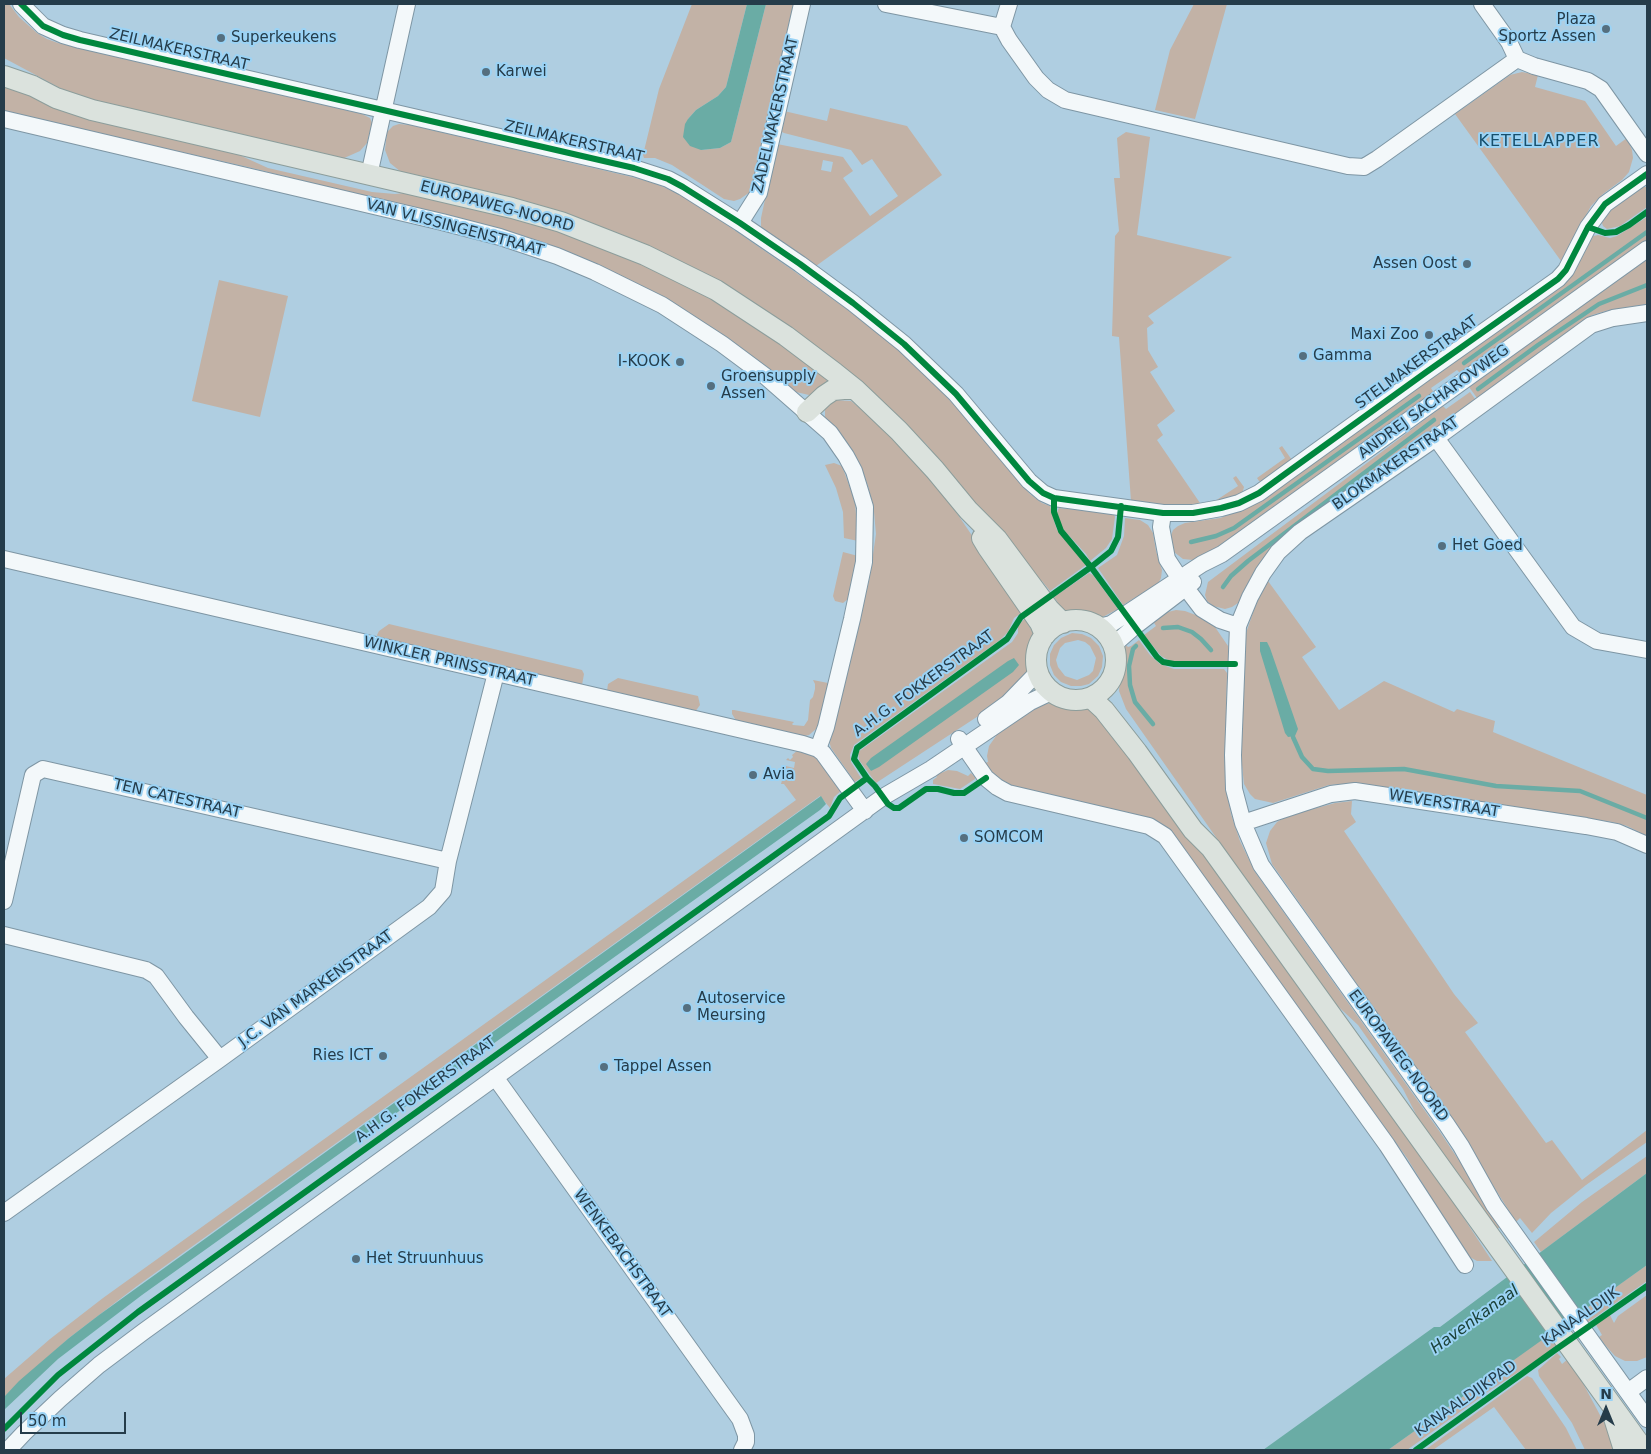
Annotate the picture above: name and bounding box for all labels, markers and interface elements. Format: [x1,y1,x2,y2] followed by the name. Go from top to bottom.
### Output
[1498,11,1596,46] place label: Plaza Sportz Assen
[1600,23,1612,35] marker: Plaza Sportz Assen
[107,25,251,75] street label: ZEILMAKERSTRAAT
[231,29,337,47] place label: Superkeukens
[215,32,227,44] marker: Superkeukens
[749,35,803,195] street label: ZADELMAKERSTRAAT
[496,63,547,81] place label: Karwei
[480,66,492,78] marker: Karwei
[502,117,646,167] street label: ZEILMAKERSTRAAT
[1477,132,1601,152] district label: KETELLAPPER
[418,178,576,236] street label: EUROPAWEG-NOORD
[364,196,546,260] street label: VAN VLISSINGENSTRAAT
[1373,255,1457,273] place label: Assen Oost
[1461,258,1473,270] marker: Assen Oost
[1352,313,1482,413] street label: STELMAKERSTRAAT
[1350,326,1419,344] place label: Maxi Zoo
[1423,329,1435,341] marker: Maxi Zoo
[1355,341,1513,463] street label: ANDREJ SACHAROVWEG
[1313,347,1372,365] place label: Gamma
[1297,350,1309,362] marker: Gamma
[618,353,670,371] place label: I-KOOK
[674,356,686,368] marker: I-KOOK
[721,368,816,403] place label: Groensupply Assen
[705,380,717,392] marker: Groensupply Assen
[1329,414,1463,514] street label: BLOKMAKERSTRAAT
[1452,537,1523,555] place label: Het Goed
[1436,540,1448,552] marker: Het Goed
[850,627,998,741] street label: A.H.G. FOKKERSTRAAT
[362,634,536,690] street label: WINKLER PRINSSTRAAT
[763,766,795,784] place label: Avia
[747,769,759,781] marker: Avia
[112,776,242,822] street label: TEN CATESTRAAT
[1387,786,1501,822] street label: WEVERSTRAAT
[974,829,1043,847] place label: SOMCOM
[958,832,970,844] marker: SOMCOM
[235,927,397,1051] street label: J.C. VAN MARKENSTRAAT
[1344,987,1452,1125] street label: EUROPAWEG-NOORD
[697,990,786,1025] place label: Autoservice Meursing
[681,1002,693,1014] marker: Autoservice Meursing
[352,1033,500,1147] street label: A.H.G. FOKKERSTRAAT
[313,1047,373,1065] place label: Ries ICT
[377,1050,389,1062] marker: Ries ICT
[614,1058,712,1076] place label: Tappel Assen
[598,1061,610,1073] marker: Tappel Assen
[569,1186,675,1322] street label: WENKEBACHSTRAAT
[366,1250,484,1268] place label: Het Struunhuus
[350,1253,362,1265] marker: Het Struunhuus
[1427,1282,1523,1358] water label: Havenkanaal
[1539,1284,1623,1350] street label: KANAALDIJK
[1411,1357,1521,1441] street label: KANAALDIJKPAD
[1581,1384,1631,1434] north arrow
[1600,1386,1612,1402] text: N
[22,1402,129,1434] scale bar
[28,1412,66,1430] text: 50 m

